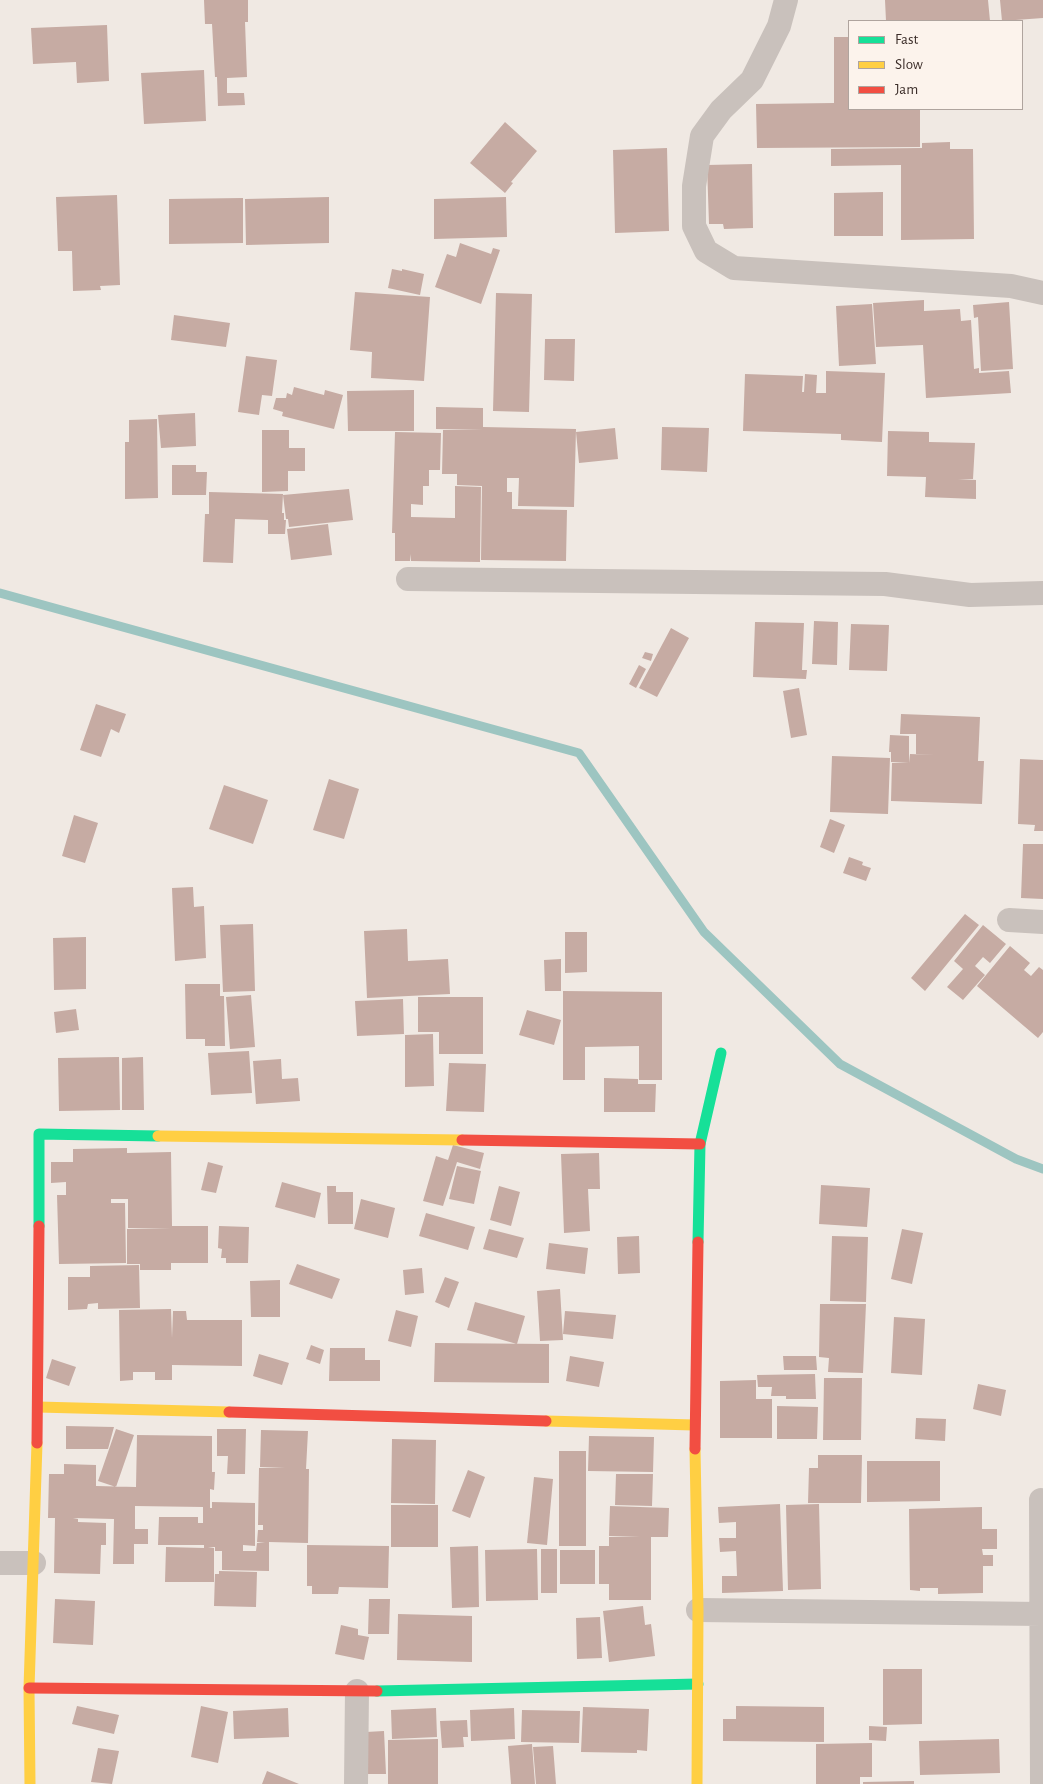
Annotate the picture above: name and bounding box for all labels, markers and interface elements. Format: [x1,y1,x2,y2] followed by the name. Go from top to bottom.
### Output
[848,20,1023,110] legend
[895,32,918,47] text: Fast
[895,57,923,72] text: Slow
[895,82,918,97] text: Jam

